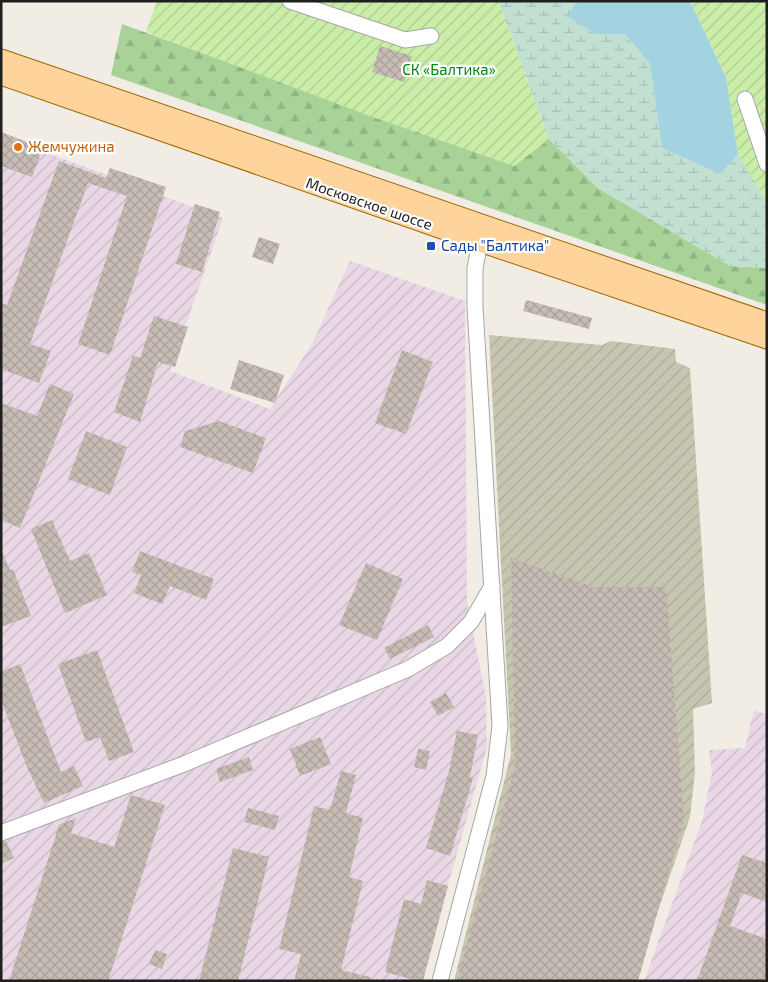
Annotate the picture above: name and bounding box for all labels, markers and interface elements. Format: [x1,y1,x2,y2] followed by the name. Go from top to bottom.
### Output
[402,60,496,78] park label: СК «Балтика»
[28,137,114,156] place label: Жемчужина
[12,141,24,153] marker: Жемчужина
[304,173,435,233] street label: Московское шоссе
[441,236,549,254] place label: Сады "Балтика"
[425,240,437,252] marker: Сады "Балтика"

